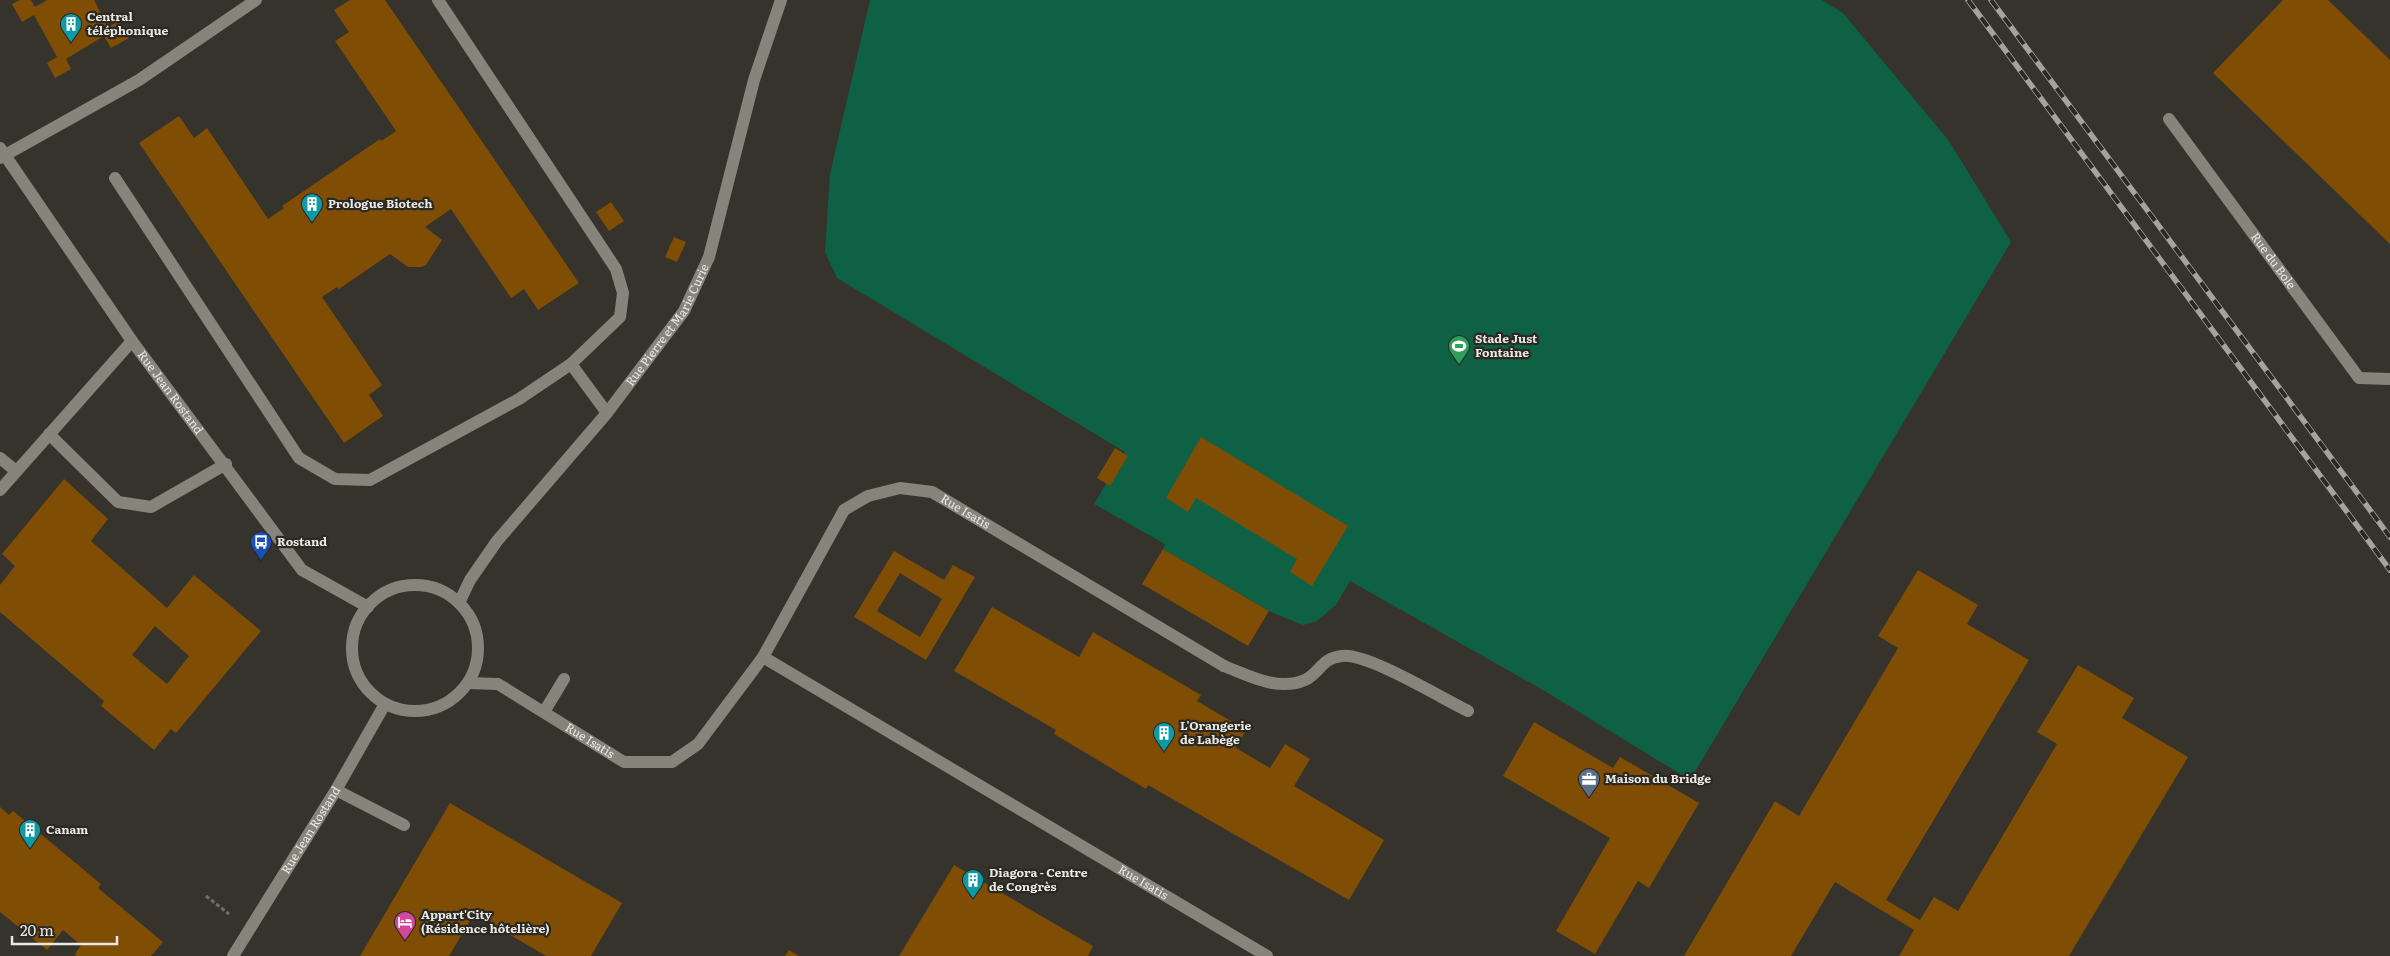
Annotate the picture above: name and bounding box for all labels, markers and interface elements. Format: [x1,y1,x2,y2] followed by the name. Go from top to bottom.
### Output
[87,7,169,39] place label: Central téléphonique
[59,12,83,43] building icon: Central téléphonique
[300,192,324,223] building icon: Prologue Biotech
[328,194,433,212] place label: Prologue Biotech
[2247,228,2301,292] street label: Rue du Bole
[621,260,713,389] street label: Rue Pierre et Marie Curie
[1475,329,1538,361] place label: Stade Just Fontaine
[1447,334,1471,365] sports icon: Stade Just Fontaine
[134,346,209,438] street label: Rue Jean Rostand
[937,489,995,533] street label: Rue Isatis
[249,530,273,561] bus stop icon: Rostand
[277,532,327,550] place label: Rostand
[1180,716,1251,748] place label: L'Orangerie de Labège
[562,718,619,762] street label: Rue Isatis
[1152,721,1176,752] building icon: L'Orangerie de Labège
[1577,767,1601,798] office icon: Maison du Bridge
[1605,769,1711,787] place label: Maison du Bridge
[276,782,345,877] street label: Rue Jean Rostand
[18,818,42,849] building icon: Canam
[46,820,88,838] place label: Canam
[1115,860,1172,904] street label: Rue Isatis
[989,863,1088,895] place label: Diagora - Centre de Congrès
[961,868,985,899] building icon: Diagora - Centre de Congrès
[421,905,550,937] place label: Appart'City (Résidence hôtelière)
[393,910,417,941] hotel icon: Appart'City (Résidence hôtelière)
[12,914,118,946] scale bar
[20,918,54,941] text: 20 m

